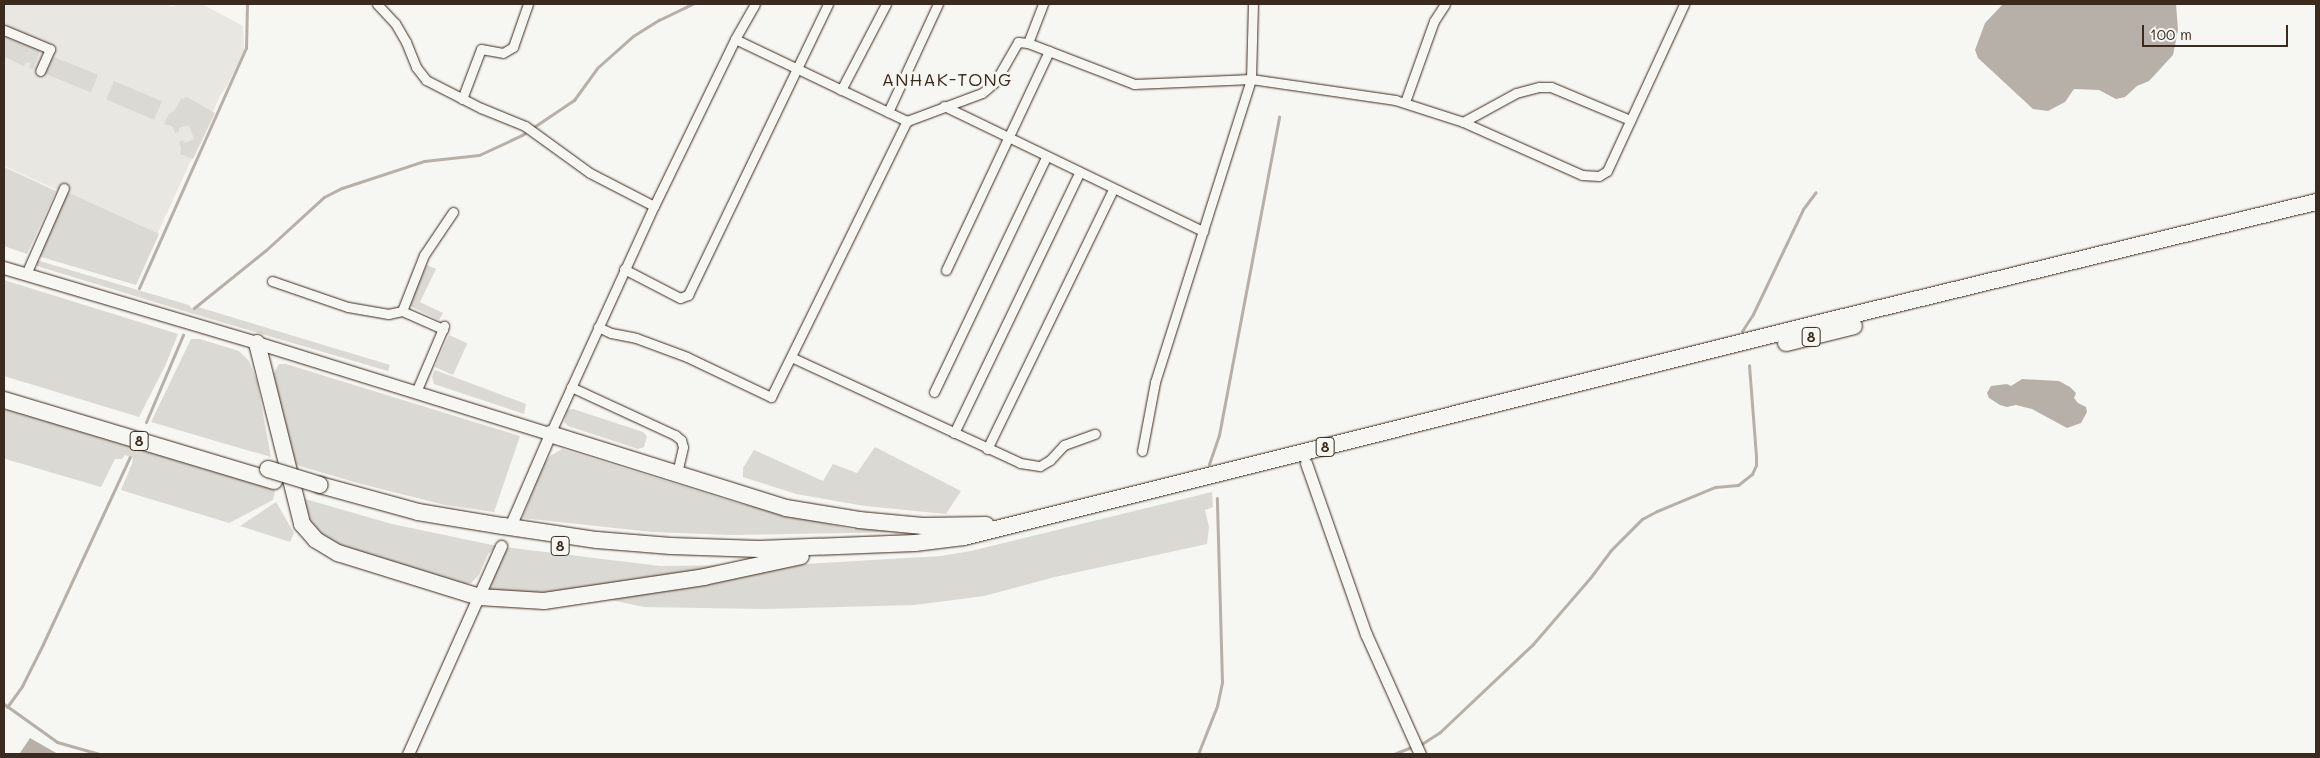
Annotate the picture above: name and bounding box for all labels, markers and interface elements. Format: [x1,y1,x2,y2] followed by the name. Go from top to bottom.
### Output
[2145,15,2291,47] scale bar
[2150,24,2192,44] text: 100 m
[881,68,1013,90] district label: ANHAK-TONG
[1801,326,1821,348] road number: 8
[129,430,149,452] road number: 8
[1315,436,1335,458] road number: 8
[550,534,570,558] road number: 8

